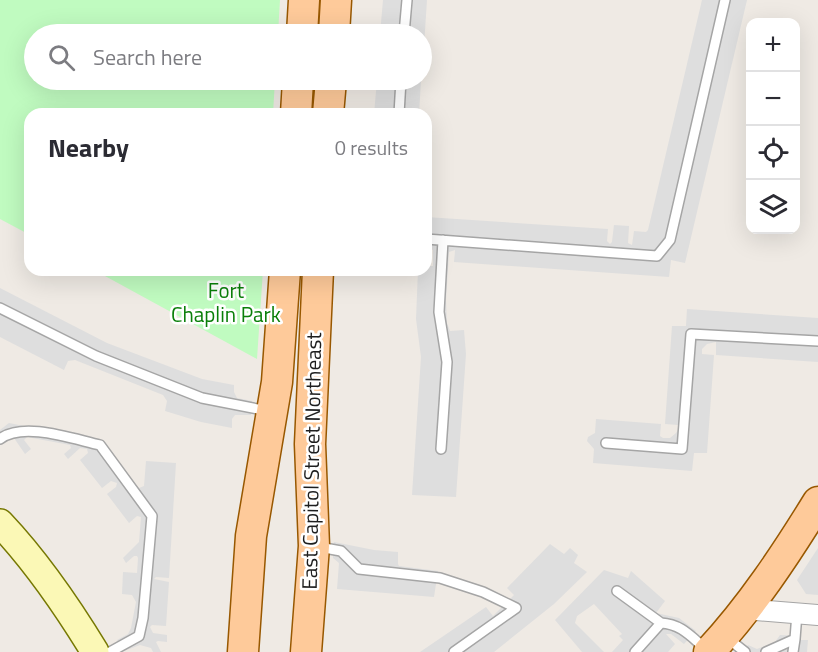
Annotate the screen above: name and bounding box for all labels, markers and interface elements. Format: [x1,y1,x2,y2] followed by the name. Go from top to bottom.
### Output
[746,18,800,234] map controls
[746,18,800,72] button: +
[24,24,432,90] search box
[93,40,202,74] text: Search here
[45,41,78,74] icon: search
[746,72,800,126] button: −
[746,126,800,180] button: locate
[48,128,129,167] text: Nearby
[335,132,408,163] text: 0 results
[746,180,800,234] button: layers
[171,274,281,330] park label: Fort Chaplin Park
[293,331,329,590] street label: East Capitol Street Northeast

